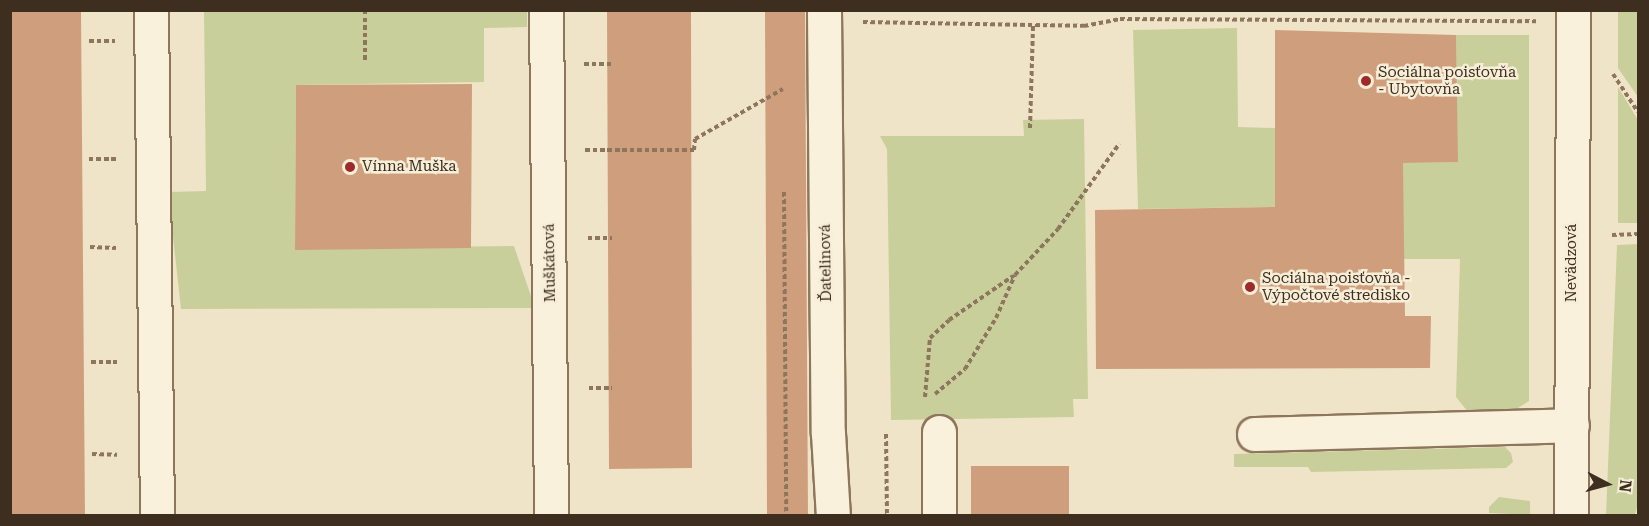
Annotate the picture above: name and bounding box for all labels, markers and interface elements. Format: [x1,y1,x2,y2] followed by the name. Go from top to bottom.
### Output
[1378,63,1516,98] place label: Sociálna poisťovňa - Ubytovňa
[1359,74,1373,88] marker: Sociálna poisťovňa - Ubytovňa
[362,158,456,176] place label: Vínna Muška
[343,160,357,174] marker: Vínna Muška
[540,224,560,302] street label: Muškátová
[816,224,836,302] street label: Ďatelinová
[1563,224,1581,302] street label: Nevädzová
[1262,269,1411,304] place label: Sociálna poisťovňa - Výpočtové stredisko
[1243,280,1257,294] marker: Sociálna poisťovňa - Výpočtové stredisko
[1577,454,1637,514] north arrow
[1615,479,1635,493] text: N

